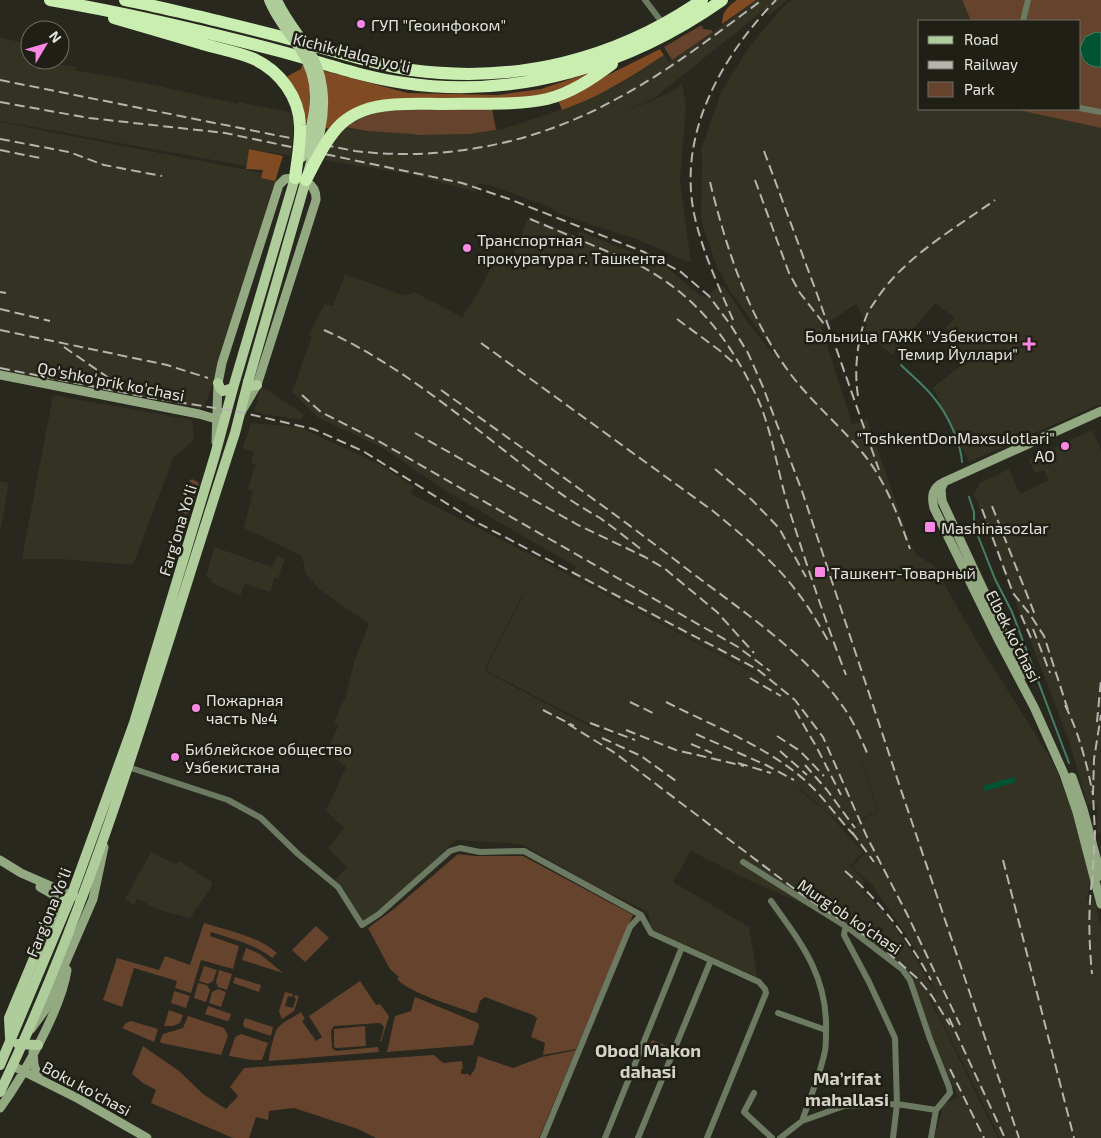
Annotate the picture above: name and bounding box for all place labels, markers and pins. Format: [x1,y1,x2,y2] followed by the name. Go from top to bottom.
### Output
[371,15,506,34] place label: ГУП "Геоинфоком"
[355,18,367,30] marker: ГУП "Геоинфоком"
[477,230,666,268] place label: Транспортная прокуратура г. Ташкента
[461,242,473,254] marker: Транспортная прокуратура г. Ташкента
[805,326,1018,364] place label: Больница ГАЖК "Узбекистон Темир Йуллари"
[1022,337,1036,351] marker: Больница ГАЖК "Узбекистон Темир Йуллари"
[856,428,1055,465] place label: "ToshkentDonMaxsulotlari" AO
[1059,440,1071,452] marker: "ToshkentDonMaxsulotlari" AO
[941,518,1049,537] place label: Mashinasozlar
[923,520,937,534] marker: Mashinasozlar
[831,563,976,582] place label: Ташкент-Товарный
[813,565,827,579] marker: Ташкент-Товарный
[206,690,283,727] place label: Пожарная часть №4
[190,702,202,714] marker: Пожарная часть №4
[185,739,352,776] place label: Библейское общество Узбекистана
[169,751,181,763] marker: Библейское общество Узбекистана

